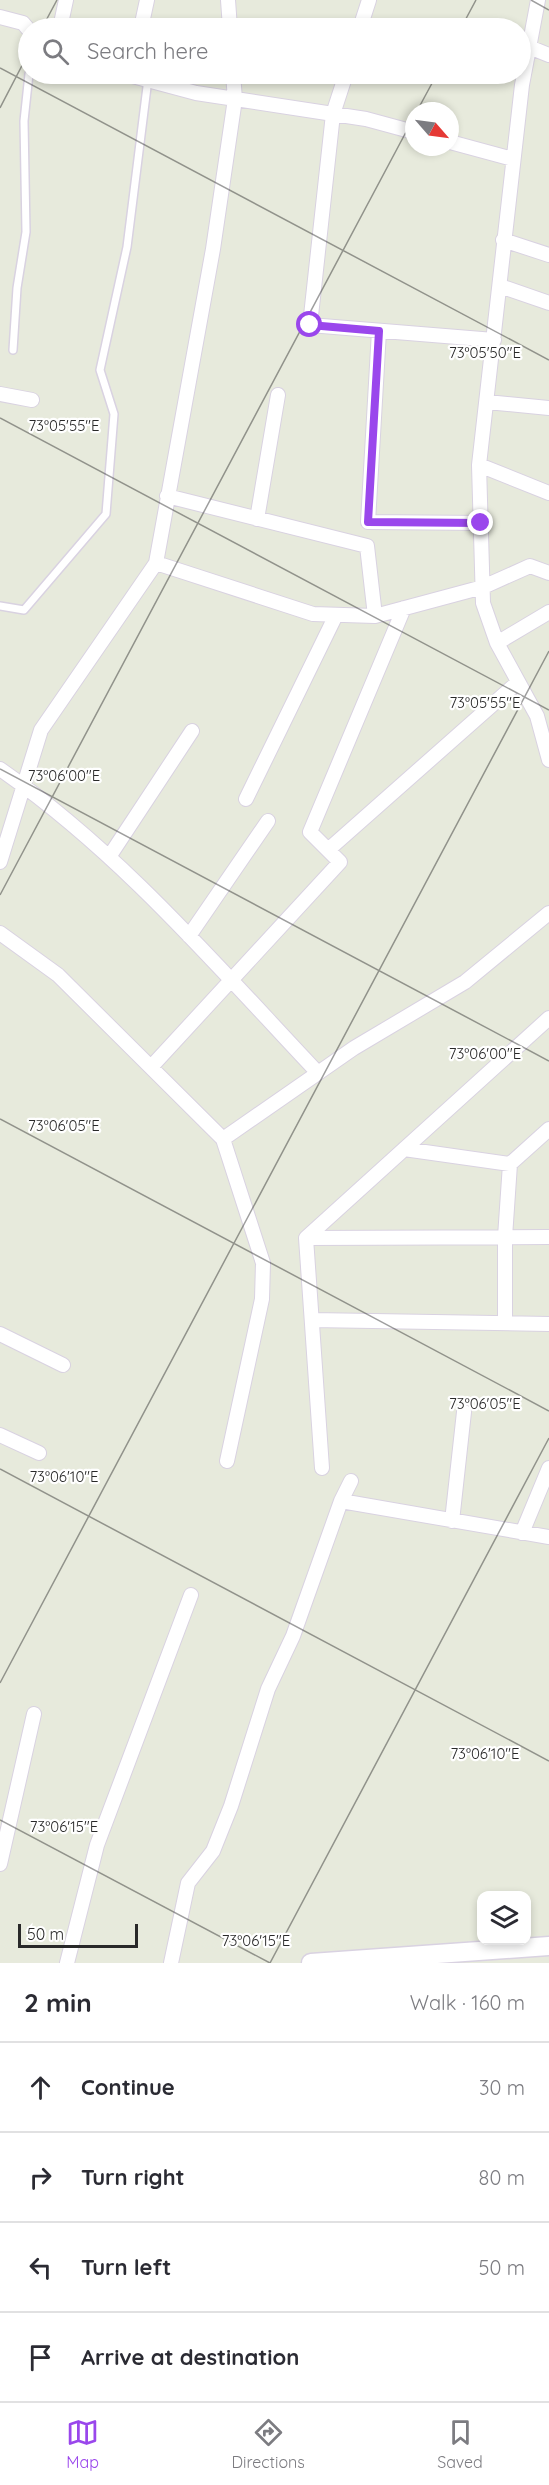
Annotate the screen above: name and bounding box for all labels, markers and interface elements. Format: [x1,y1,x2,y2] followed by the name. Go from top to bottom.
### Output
[18,18,531,84] search box
[39,35,72,68] icon: search
[87,37,208,65] text: Search here
[405,102,459,156] north arrow
[296,311,322,337] route start
[449,343,521,362] text: 73°05'50"E
[28,416,100,435] text: 73°05'55"E
[467,509,493,535] route end
[449,693,521,712] text: 73°05'55"E
[28,766,100,785] text: 73°06'00"E
[449,1044,521,1063] text: 73°06'00"E
[28,1116,100,1135] text: 73°06'05"E
[449,1394,521,1413] text: 73°06'05"E
[29,1467,99,1486] text: 73°06'10"E
[450,1744,520,1763] text: 73°06'10"E
[30,1817,98,1836] text: 73°06'15"E
[477,1891,531,1945] map controls
[477,1891,531,1945] button: layers
[18,1921,138,1948] scale bar
[27,1924,64,1944] text: 50 m
[222,1931,290,1950] text: 73°06'15"E
[24,1986,92,2019] text: 2 min
[410,1990,525,2015] text: Walk · 160 m
[24,2071,57,2104] icon: ahead
[81,2073,175,2101] text: Continue
[479,2075,525,2100] text: 30 m
[24,2161,57,2194] icon: right
[81,2163,185,2191] text: Turn right
[479,2165,525,2190] text: 80 m
[24,2251,57,2284] icon: left
[81,2253,171,2281] text: Turn left
[479,2255,525,2280] text: 50 m
[24,2341,57,2374] icon: arrive
[81,2343,299,2371] text: Arrive at destination
[66,2416,99,2472] tab: Map
[232,2416,305,2472] tab: Directions
[437,2416,483,2472] tab: Saved

